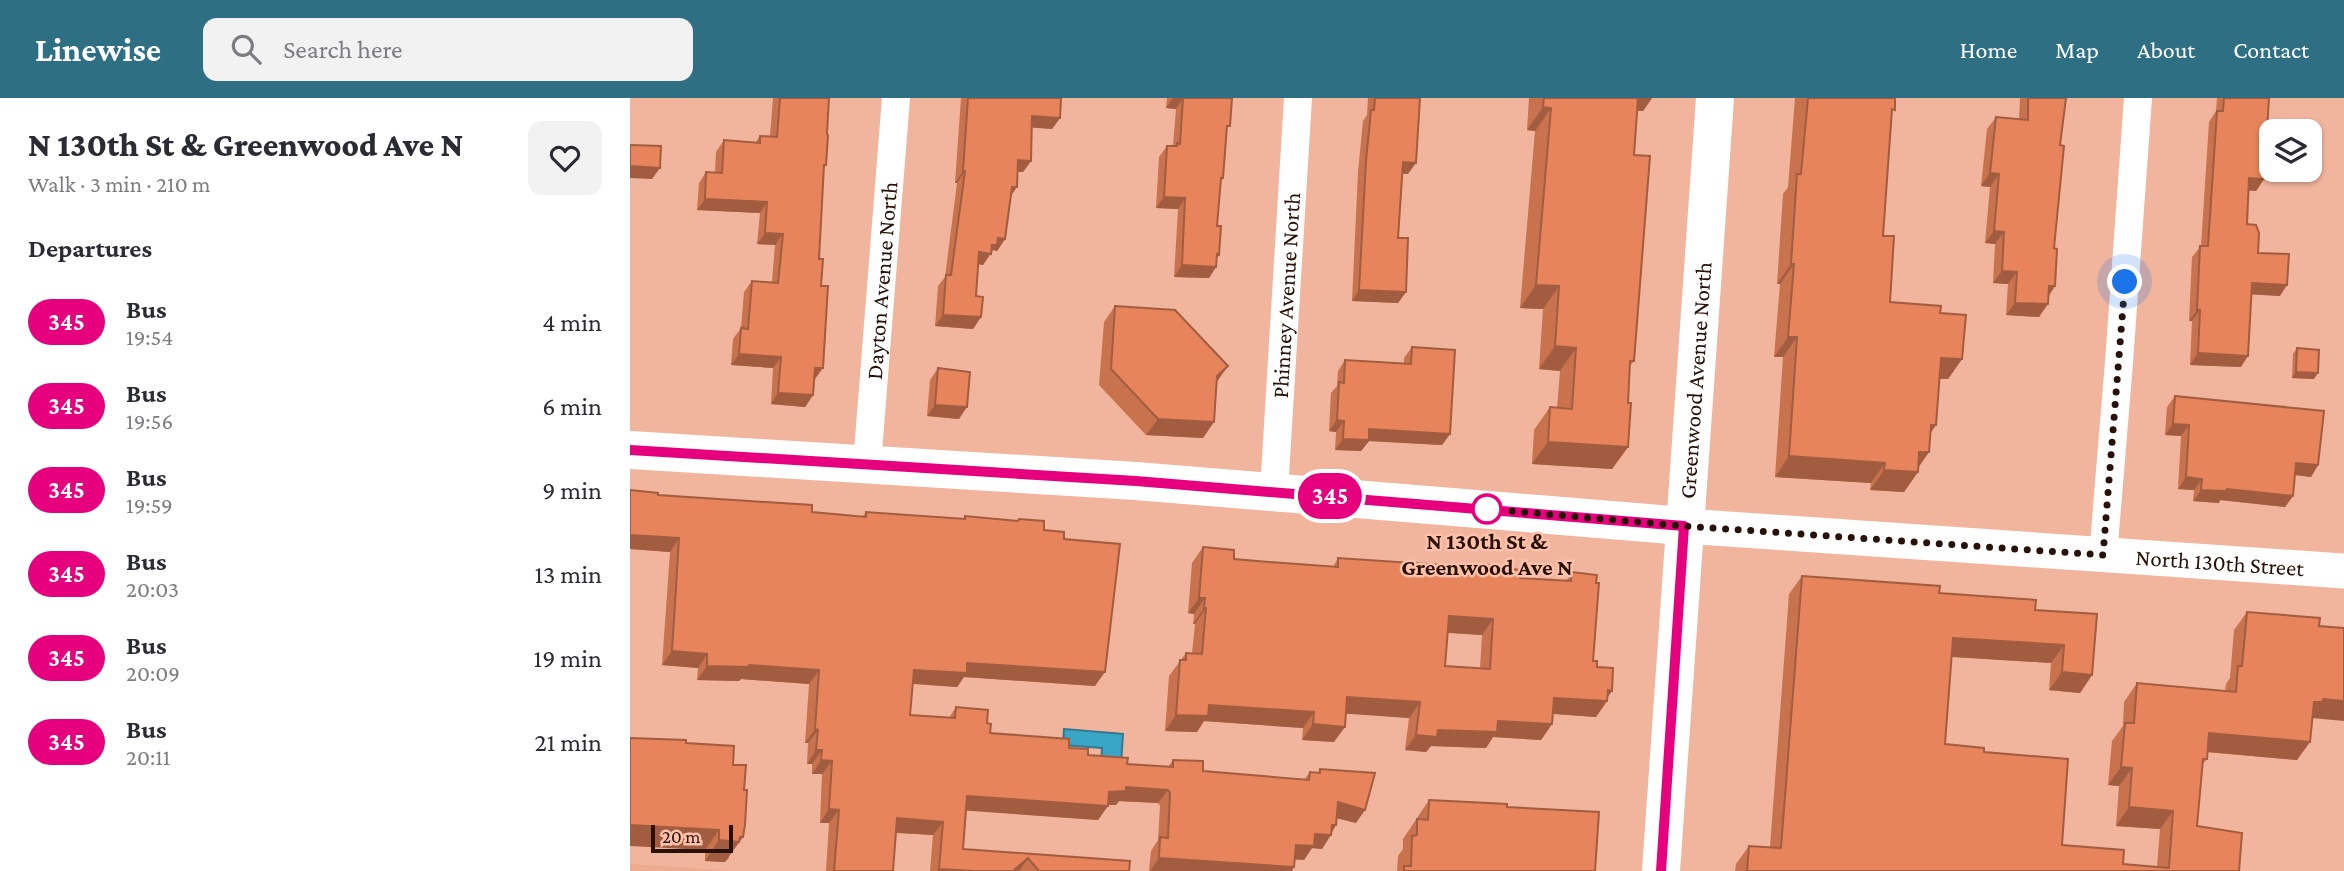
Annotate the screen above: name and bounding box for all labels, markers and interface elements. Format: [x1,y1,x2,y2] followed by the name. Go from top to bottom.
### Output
[203,18,693,81] search box
[227,30,265,68] icon: search
[35,31,161,68] text: Linewise
[283,35,403,64] text: Search here
[1960,36,2017,63] text: Home
[2055,36,2099,63] text: Map
[2137,36,2195,63] text: About
[2233,36,2309,63] text: Contact
[2259,119,2322,182] map controls
[2259,119,2322,182] button: layers
[528,121,602,195] button: heart
[28,126,463,163] text: N 130th St & Greenwood Ave N
[28,171,211,197] text: Walk · 3 min · 210 m
[861,180,902,381] street label: Dayton Avenue North
[1267,192,1305,399] street label: Phinney Avenue North
[28,234,152,263] text: Departures
[1674,261,1717,500] street label: Greenwood Avenue North
[2107,264,2142,299] your location
[126,295,167,324] text: Bus
[48,308,85,335] text: 345
[542,308,602,337] text: 4 min
[126,324,173,350] text: 19:54
[126,379,167,408] text: Bus
[48,392,85,419] text: 345
[542,392,602,421] text: 6 min
[126,408,173,434] text: 19:56
[126,463,167,492] text: Bus
[1290,473,1370,519] line badge: 345
[48,476,85,503] text: 345
[542,476,602,505] text: 9 min
[1312,482,1348,509] text: 345
[126,492,173,518] text: 19:59
[1472,494,1502,524] marker: N 130th St & Greenwood Ave N
[1401,528,1573,580] place label: N 130th St & Greenwood Ave N
[2135,544,2305,581] street label: North 130th Street
[126,547,167,576] text: Bus
[48,560,85,587] text: 345
[534,560,602,589] text: 13 min
[126,576,179,602] text: 20:03
[126,631,167,660] text: Bus
[48,644,85,671] text: 345
[534,644,602,673] text: 19 min
[126,660,180,686] text: 20:09
[126,715,167,744] text: Bus
[48,728,85,755] text: 345
[534,728,602,757] text: 21 min
[126,744,171,770] text: 20:11
[651,822,733,854] scale bar
[662,826,701,847] text: 20 m

